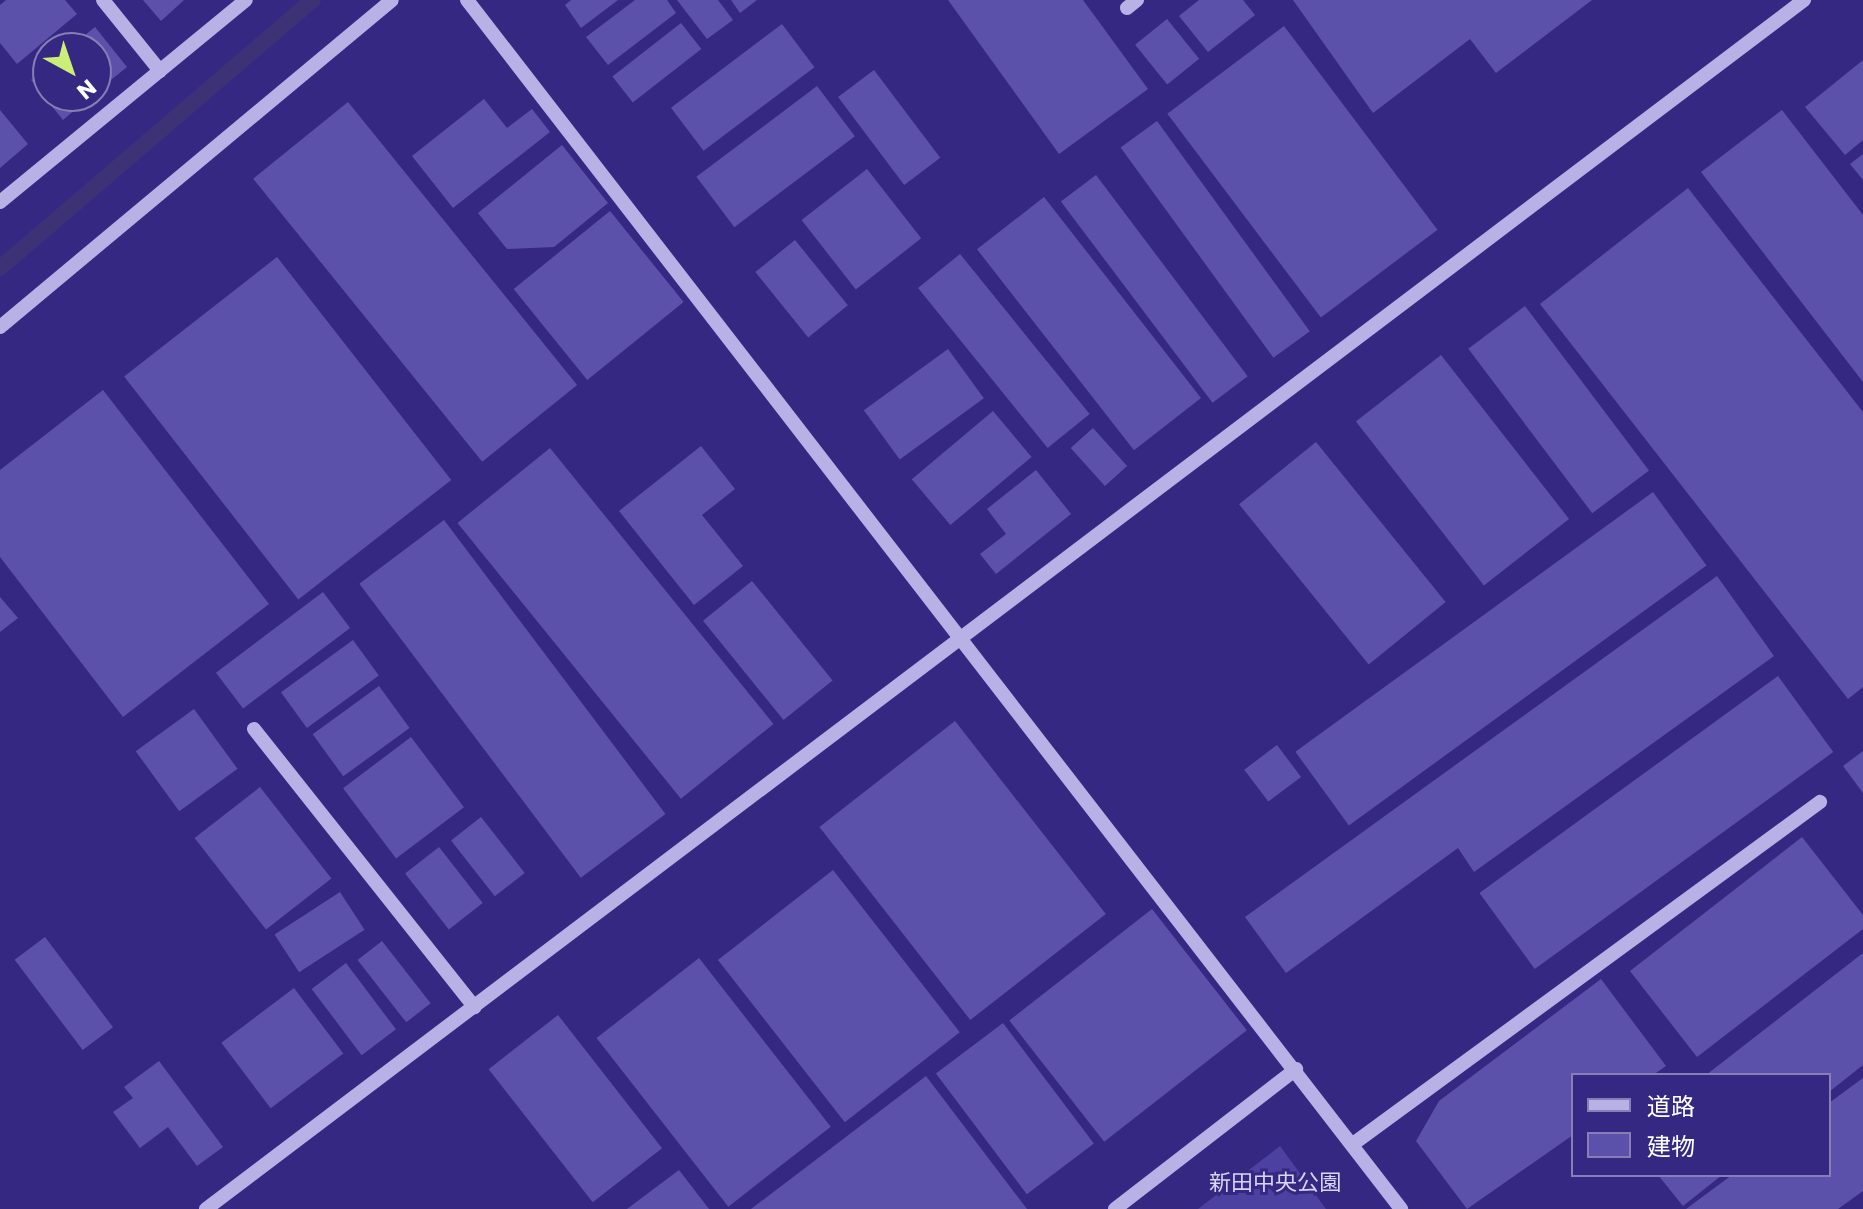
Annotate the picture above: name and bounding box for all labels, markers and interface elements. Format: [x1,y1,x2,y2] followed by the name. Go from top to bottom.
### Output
[32,32,112,112] north arrow
[70,72,103,106] text: N
[1571,1073,1831,1177] legend
[1647,1090,1695,1123] text: 道路
[1647,1130,1695,1163] text: 建物
[1209,1170,1341,1196] park label: 新田中央公園

